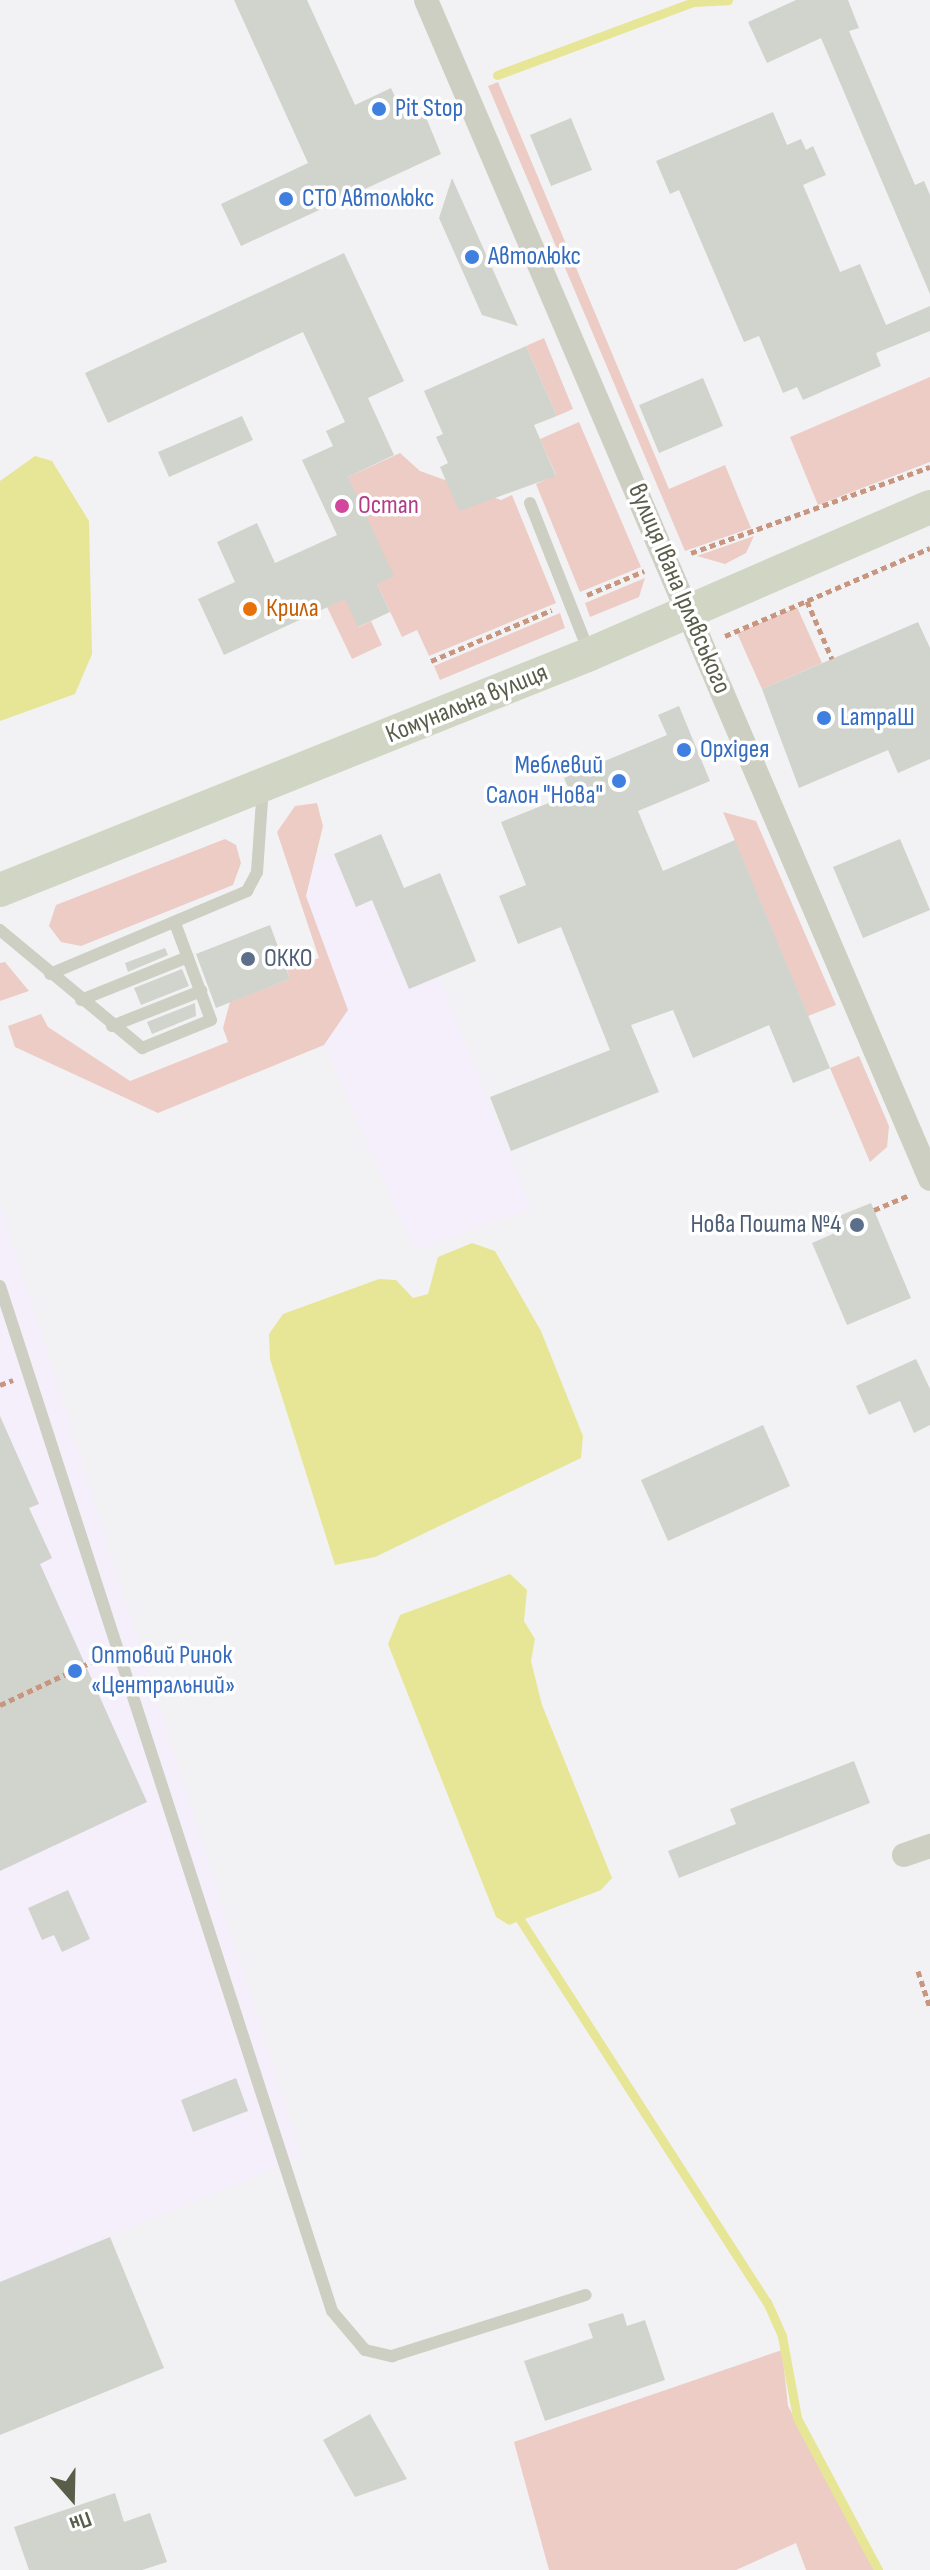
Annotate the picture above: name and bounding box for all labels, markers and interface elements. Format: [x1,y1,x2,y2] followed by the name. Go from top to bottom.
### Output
[395,93,463,125] place label: Pit Stop
[370,100,388,118] marker: Pit Stop
[302,183,434,215] place label: СТО Автолюкс
[277,190,295,208] marker: СТО Автолюкс
[488,241,581,273] place label: Автолюкс
[463,248,481,266] marker: Автолюкс
[621,480,737,698] street label: вулиця Івана Ірлявського
[358,490,419,522] place label: Остап
[333,497,351,515] marker: Остап
[266,593,319,625] place label: Крила
[241,600,259,618] marker: Крила
[382,657,552,751] street label: Комунальна вулиця
[840,702,915,734] place label: LampaШ
[815,709,833,727] marker: LampaШ
[700,734,769,766] place label: Орхідея
[675,741,693,759] marker: Орхідея
[486,750,603,812] place label: Меблевий Салон "Нова"
[610,772,628,790] marker: Меблевий Салон "Нова"
[264,943,312,975] place label: ОККО
[239,950,257,968] marker: ОККО
[690,1209,841,1241] place label: Нова Пошта №4
[848,1216,866,1234] marker: Нова Пошта №4
[91,1640,235,1702] place label: Оптовий Ринок «Центральний»
[66,1662,84,1680] marker: Оптовий Ринок «Центральний»
[32,2458,112,2538] north arrow
[66,2505,95,2537] text: Пн

